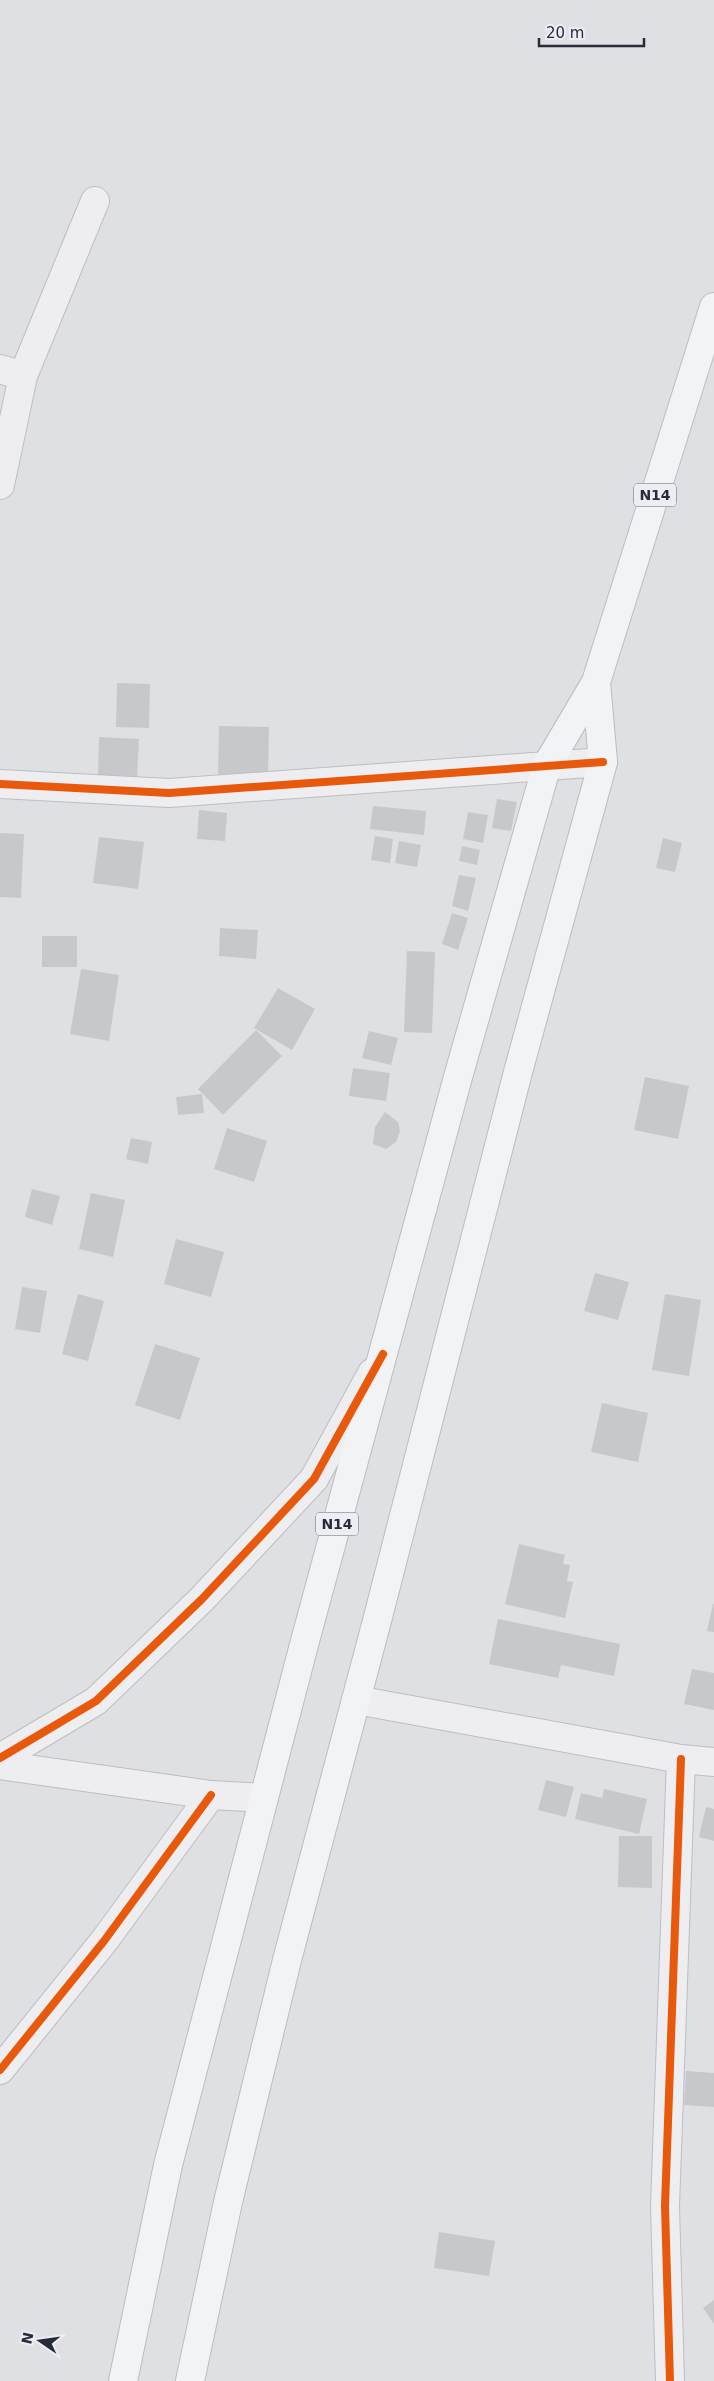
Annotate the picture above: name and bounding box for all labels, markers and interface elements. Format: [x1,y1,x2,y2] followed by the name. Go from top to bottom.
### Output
[539,15,644,47] scale bar
[546,24,584,42] text: 20 m
[634,484,676,506] road number: N14
[316,1512,358,1536] road number: N14
[15,2316,65,2366] north arrow
[18,2331,36,2346] text: N

